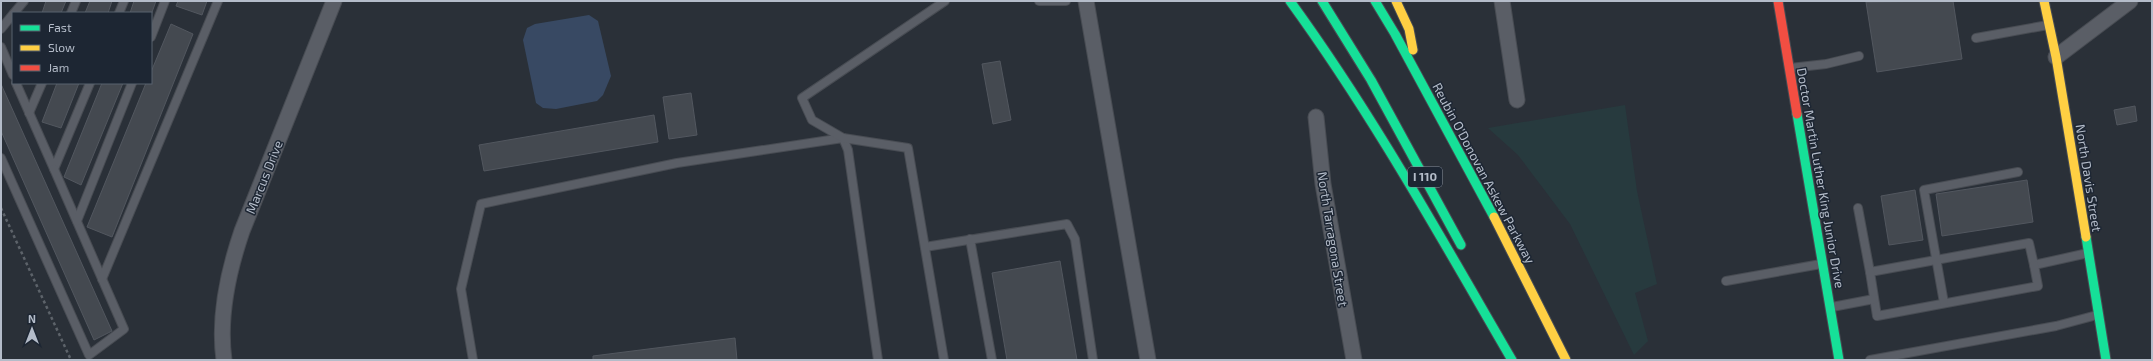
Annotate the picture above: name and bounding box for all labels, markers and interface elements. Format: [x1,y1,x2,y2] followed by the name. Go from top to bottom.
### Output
[12,12,152,84] legend
[48,20,72,34] text: Fast
[48,40,75,54] text: Slow
[48,60,69,74] text: Jam
[1794,67,1848,289] street label: Doctor Martin Luther King Junior Drive
[1429,80,1539,266] street label: Reubin O'Donovan Askew Parkway
[2073,123,2105,233] street label: North Davis Street
[242,138,286,216] street label: Marcus Drive
[1408,167,1442,187] road number: I 110
[1314,170,1352,308] street label: North Tarragona Street
[12,309,52,349] north arrow
[28,312,36,325] text: N

